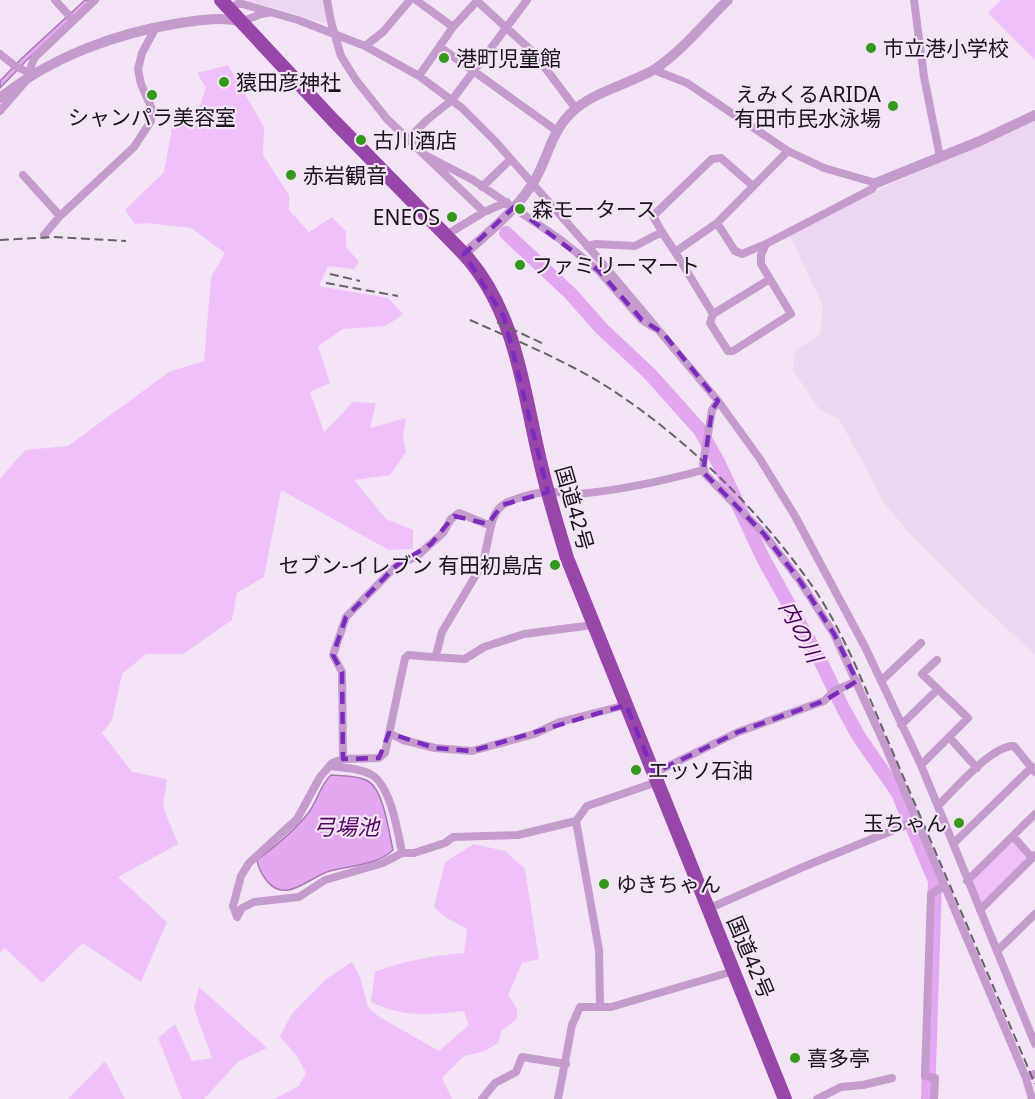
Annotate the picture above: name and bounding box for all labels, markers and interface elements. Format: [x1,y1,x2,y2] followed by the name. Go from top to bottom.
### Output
[883,34,1009,62] place label: 市立港小学校
[864,41,878,55] marker: 市立港小学校
[456,44,561,72] place label: 港町児童館
[437,51,451,65] marker: 港町児童館
[236,68,341,96] place label: 猿田彦神社
[217,75,231,89] marker: 猿田彦神社
[734,80,882,132] place label: えみくるARIDA 有田市民水泳場
[145,88,159,102] marker: シャンパラ美容室
[886,99,900,113] marker: えみくるARIDA 有田市民水泳場
[68,103,236,131] place label: シャンパラ美容室
[373,126,457,154] place label: 古川酒店
[354,133,368,147] marker: 古川酒店
[303,161,387,189] place label: 赤岩観音
[284,168,298,182] marker: 赤岩観音
[532,195,657,223] place label: 森モータース
[513,202,527,216] marker: 森モータース
[373,203,440,231] place label: ENEOS
[445,210,459,224] marker: ENEOS
[532,251,700,279] place label: ファミリーマート
[513,258,527,272] marker: ファミリーマート
[550,462,600,554] street label: 国道42号
[279,551,543,579] place label: セブン-イレブン 有田初島店
[548,558,562,572] marker: セブン-イレブン 有田初島店
[773,595,832,669] water label: 内の川
[648,756,753,784] place label: エッソ石油
[629,763,643,777] marker: エッソ石油
[863,809,947,837] place label: 玉ちゃん
[313,811,381,841] water label: 弓場池
[952,816,966,830] marker: 玉ちゃん
[616,870,721,898] place label: ゆきちゃん
[597,877,611,891] marker: ゆきちゃん
[721,911,781,1003] street label: 国道42号
[807,1044,870,1072] place label: 喜多亭
[788,1051,802,1065] marker: 喜多亭

